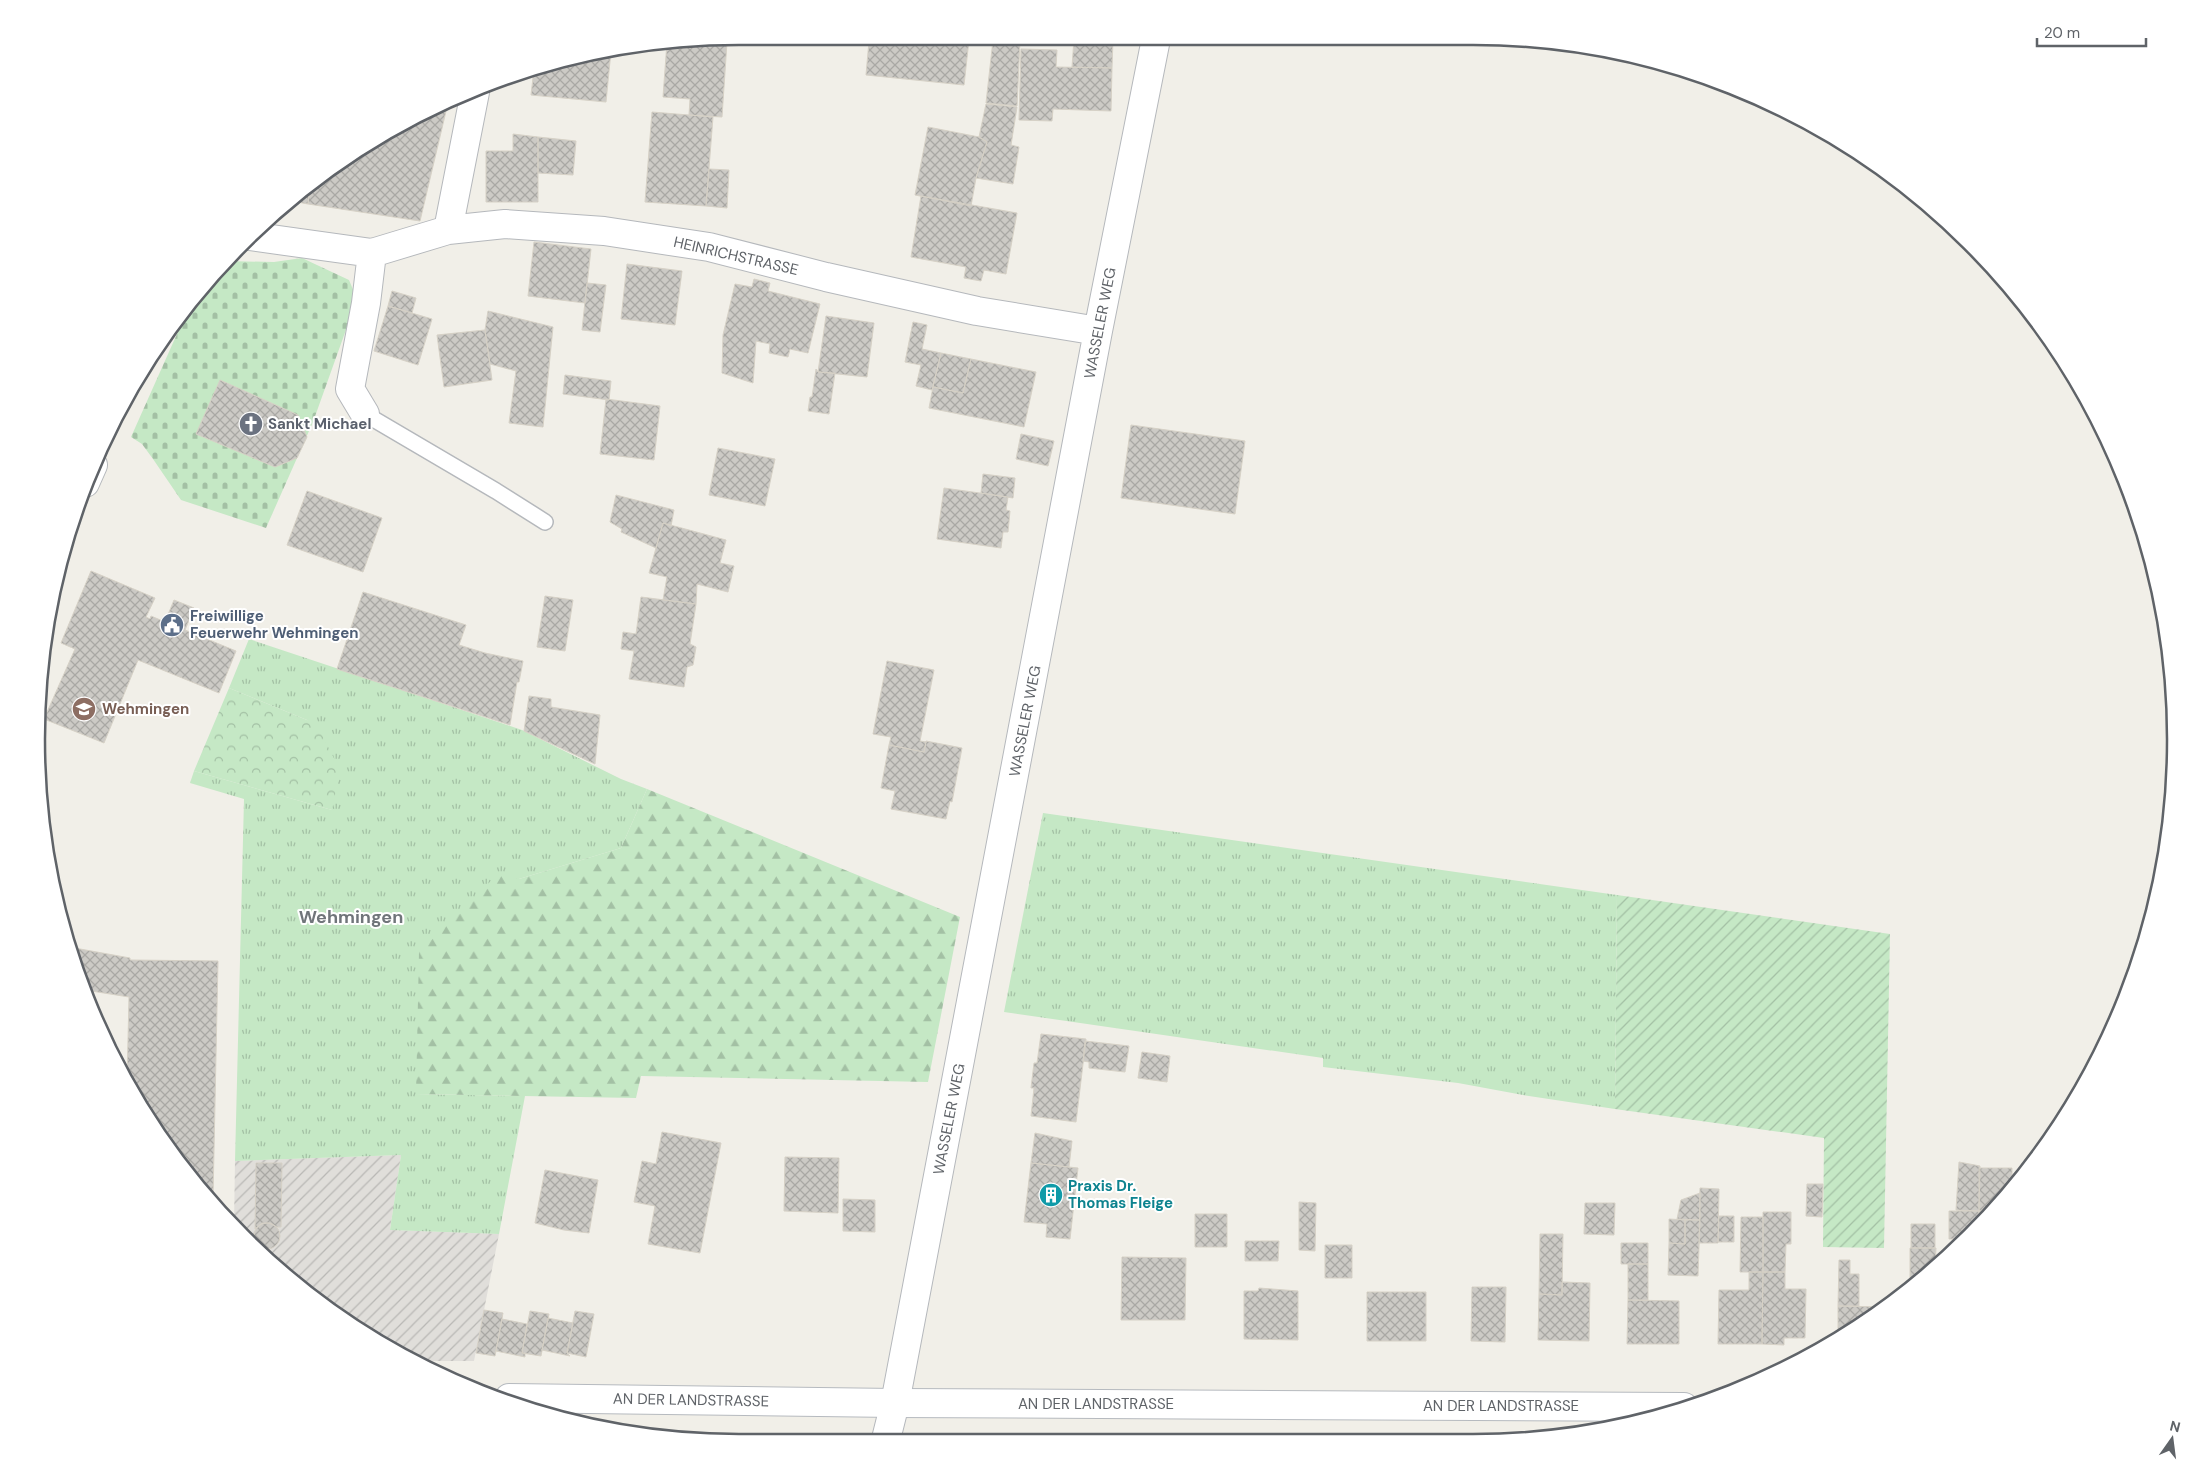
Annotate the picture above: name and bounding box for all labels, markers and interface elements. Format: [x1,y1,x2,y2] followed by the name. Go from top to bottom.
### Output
[2037,15,2146,47] scale bar
[2044,23,2080,43] text: 20 m
[672,232,800,280] street label: HEINRICHSTRASSE
[1079,266,1121,380] street label: WASSELER WEG
[238,411,264,437] church icon: Sankt Michael
[268,414,371,434] place label: Sankt Michael
[190,606,359,643] place label: Freiwillige Feuerwehr Wehmingen
[159,612,185,638] public building icon: Freiwillige Feuerwehr Wehmingen
[1004,664,1046,778] street label: WASSELER WEG
[71,696,97,722] school or university icon: Wehmingen
[102,699,189,719] place label: Wehmingen
[299,905,403,929] district label: Wehmingen
[928,1062,970,1176] street label: WASSELER WEG
[1068,1176,1173,1213] place label: Praxis Dr. Thomas Fleige
[1038,1182,1064,1208] building icon: Praxis Dr. Thomas Fleige
[613,1389,769,1411] street label: AN DER LANDSTRASSE
[1018,1394,1174,1414] street label: AN DER LANDSTRASSE
[1423,1396,1579,1416] street label: AN DER LANDSTRASSE
[2147,1414,2197,1464] north arrow
[2168,1416,2182,1436] text: N

